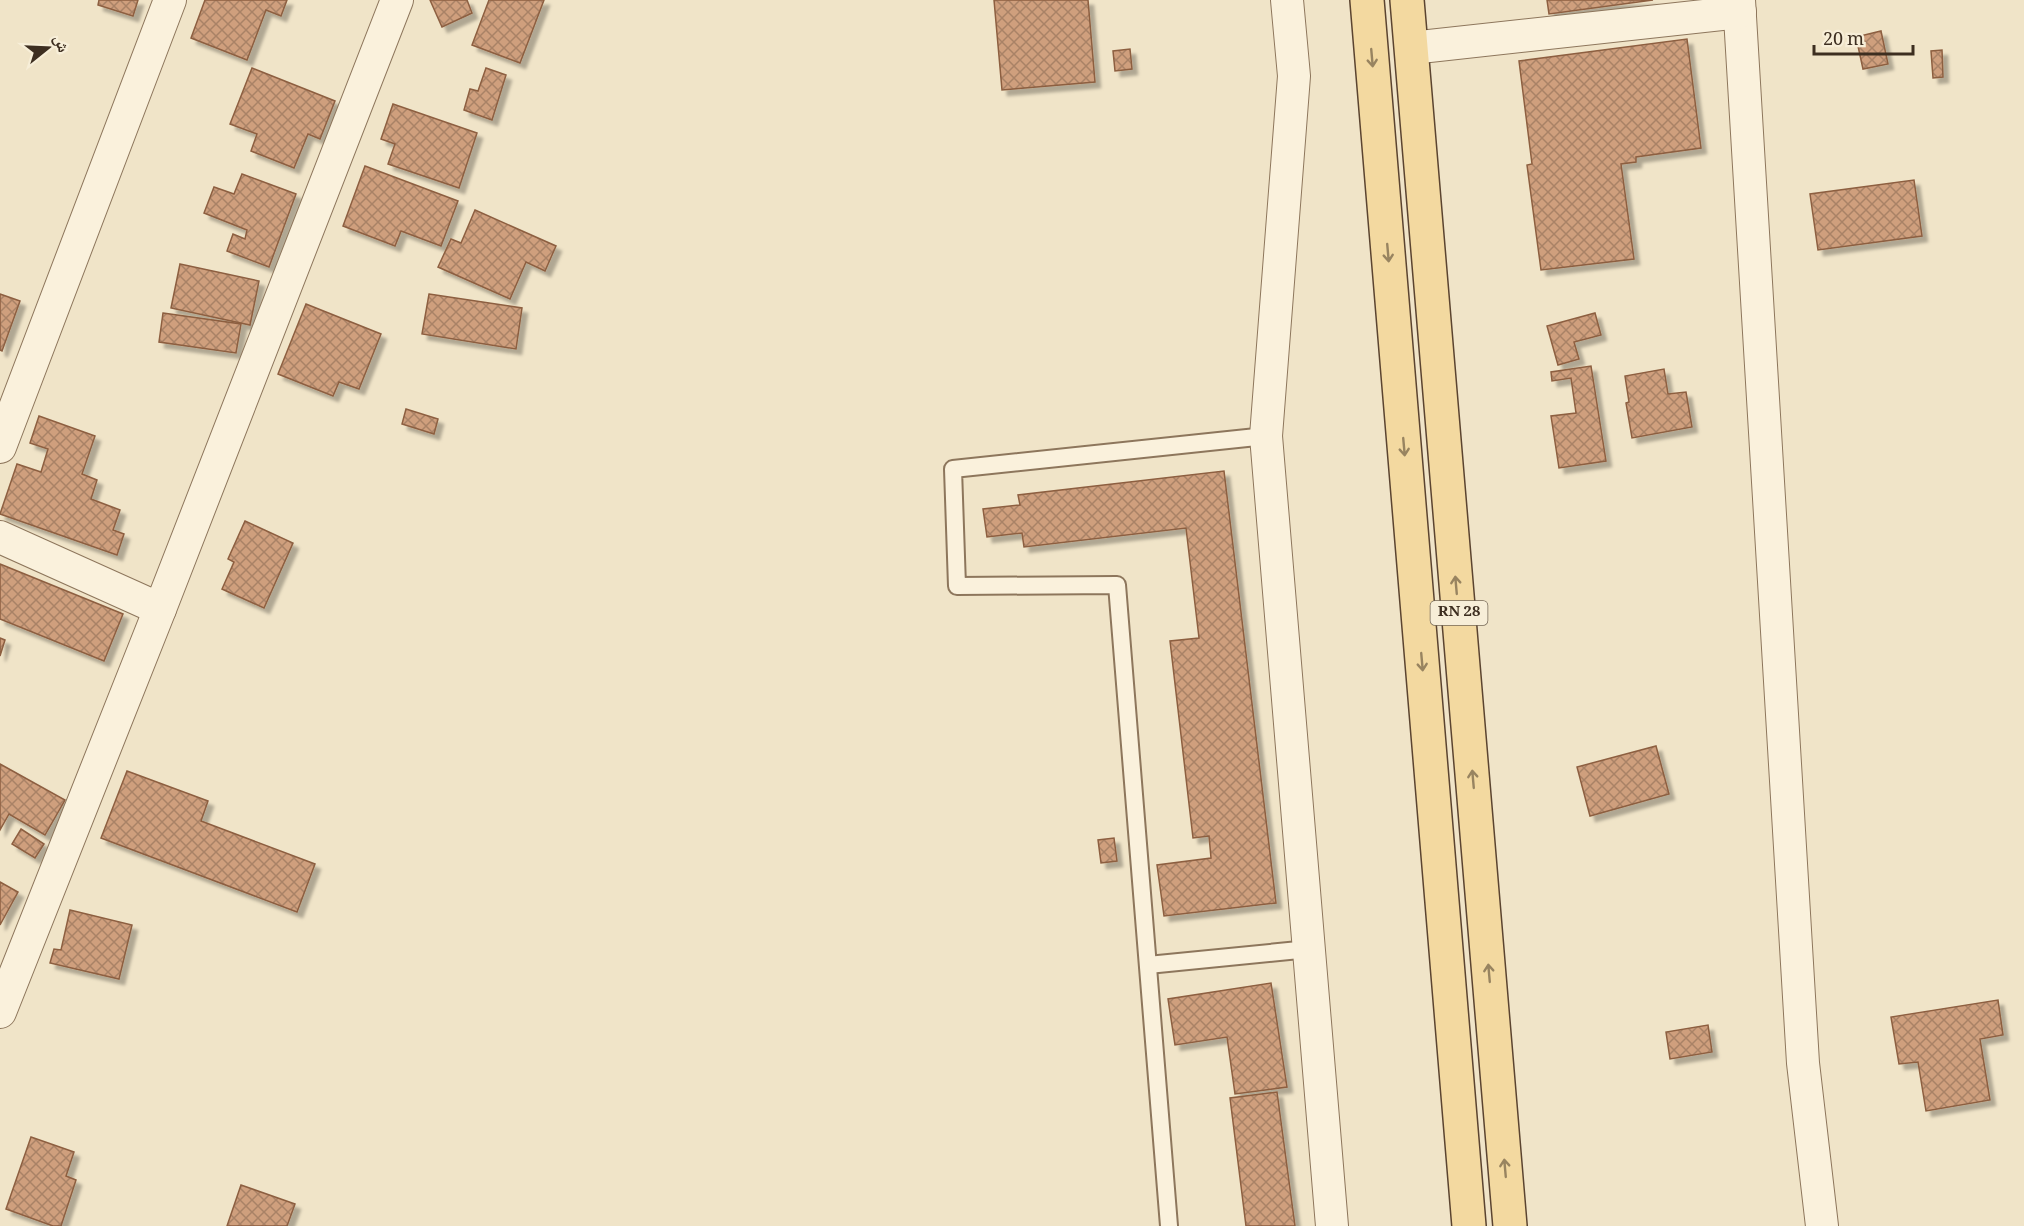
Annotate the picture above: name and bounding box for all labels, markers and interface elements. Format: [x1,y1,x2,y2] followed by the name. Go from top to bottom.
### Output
[18,18,78,78] north arrow
[1814,18,1913,56] scale bar
[1823,26,1864,56] text: 20 m
[44,32,75,56] text: ش
[1366,48,1377,68] one-way arrow
[1383,242,1394,262] one-way arrow
[1399,436,1410,456] one-way arrow
[1450,575,1461,595] one-way arrow
[1430,601,1488,625] road number: RN 28
[1417,652,1428,672] one-way arrow
[1467,770,1478,790] one-way arrow
[1483,964,1494,984] one-way arrow
[1499,1158,1510,1178] one-way arrow

